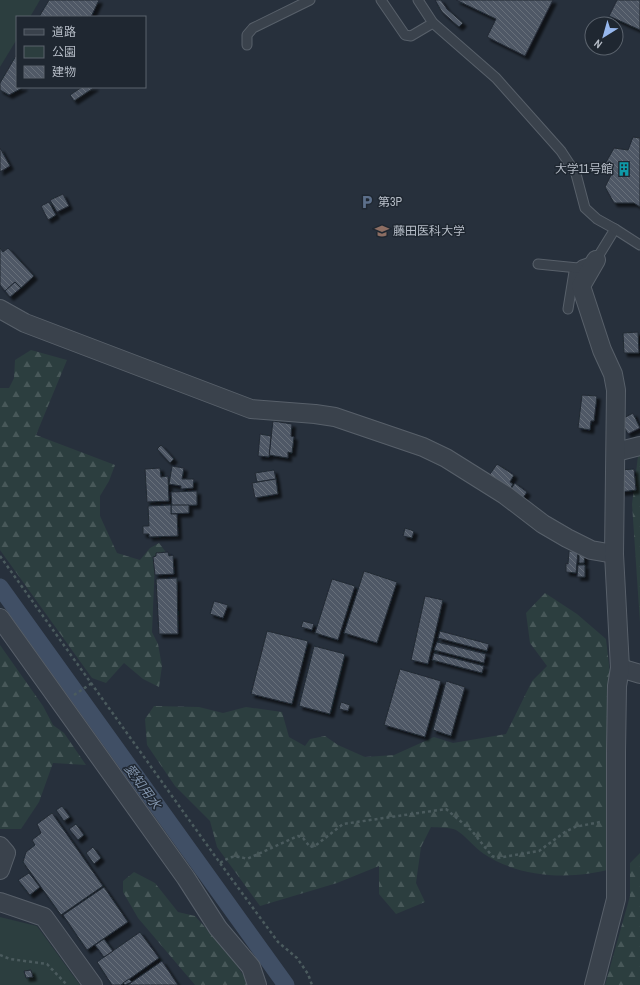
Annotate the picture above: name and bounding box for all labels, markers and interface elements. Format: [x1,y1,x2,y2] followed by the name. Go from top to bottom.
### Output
[16,16,146,88] legend
[584,16,624,56] north arrow
[52,24,76,40] text: 道路
[591,36,605,52] text: N
[52,44,76,60] text: 公園
[52,64,76,80] text: 建物
[555,161,613,177] place label: 大学11号館
[616,161,632,177] building icon: 大学11号館
[359,194,375,210] parking icon: 第3P
[378,194,402,210] place label: 第3P
[374,223,390,239] school or university icon: 藤田医科大学
[393,223,465,239] place label: 藤田医科大学
[120,760,166,814] water label: 愛知用水

